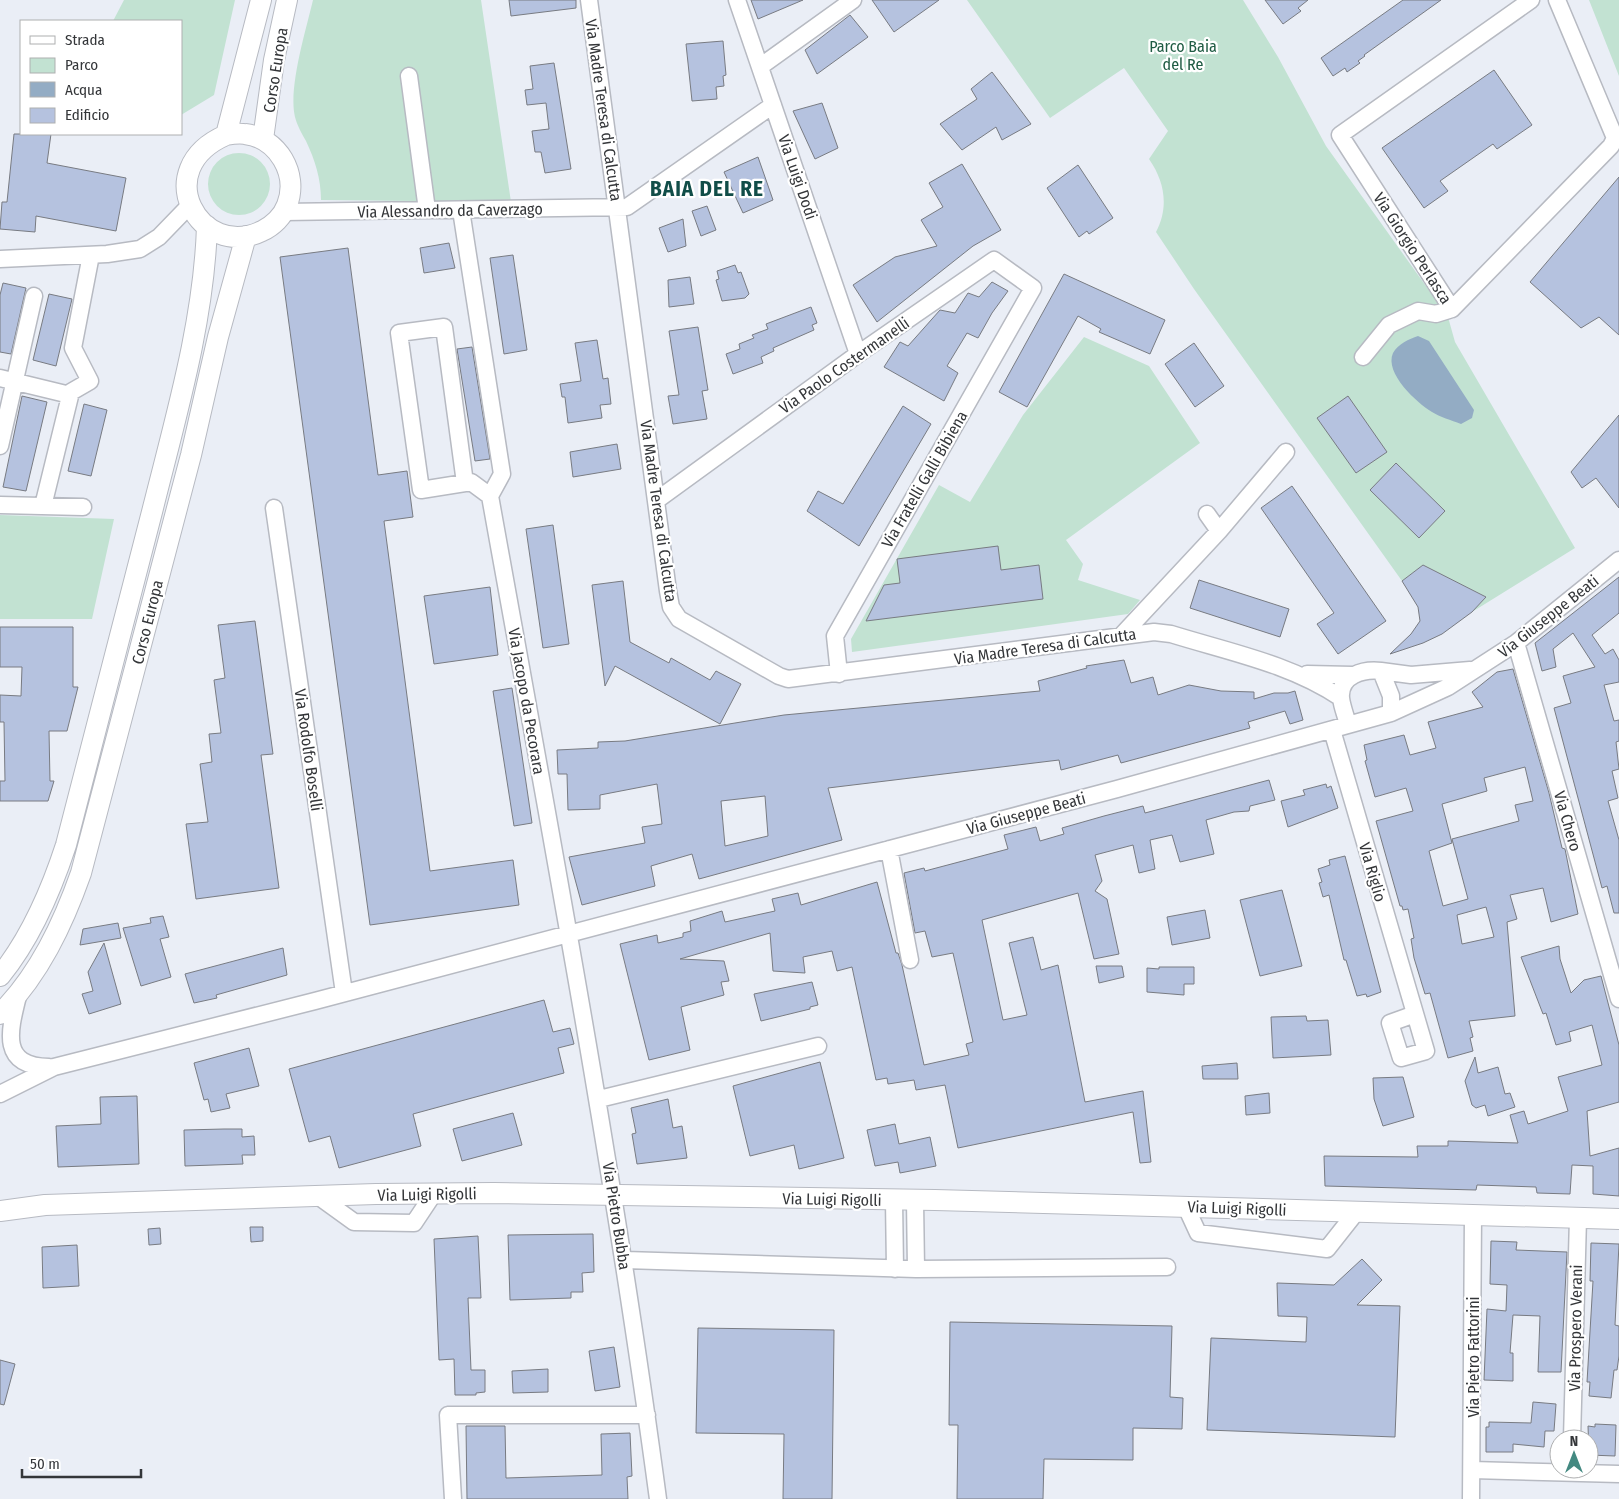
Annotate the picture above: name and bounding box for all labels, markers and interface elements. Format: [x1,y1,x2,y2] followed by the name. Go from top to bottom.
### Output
[581,18,626,202] street label: Via Madre Teresa di Calcutta
[20,20,182,135] legend
[259,26,292,114] street label: Corso Europa
[65,31,105,49] text: Strada
[1149,37,1217,74] park label: Parco Baia del Re
[65,56,98,74] text: Parco
[65,81,102,99] text: Acqua
[65,106,110,124] text: Edificio
[774,132,821,222] street label: Via Luigi Dodi
[650,176,764,202] district label: BAIA DEL RE
[1369,189,1456,308] street label: Via Giorgio Perlasca
[357,199,543,222] street label: Via Alessandro da Caverzago
[776,313,913,417] street label: Via Paolo Costermanelli
[877,407,971,551] street label: Via Fratelli Galli Bibiena
[636,419,681,603] street label: Via Madre Teresa di Calcutta
[1494,571,1602,662] street label: Via Giuseppe Beati
[128,578,167,666] street label: Corso Europa
[953,624,1137,669] street label: Via Madre Teresa di Calcutta
[504,626,549,776] street label: Via Jacopo da Pecorara
[291,688,326,812] street label: Via Rodolfo Boselli
[965,788,1088,838] street label: Via Giuseppe Beati
[1550,789,1585,853] street label: Via Chero
[1355,840,1390,904] street label: Via Riglio
[599,1161,634,1271] street label: Via Pietro Bubba
[377,1184,477,1205] street label: Via Luigi Rigolli
[782,1189,882,1210] street label: Via Luigi Rigolli
[1187,1197,1287,1220] street label: Via Luigi Rigolli
[1565,1264,1586,1392] street label: Via Prospero Verani
[1464,1296,1483,1418] street label: Via Pietro Fattorini
[1549,1429,1599,1479] north arrow
[1570,1433,1578,1450] text: N
[22,1446,141,1478] scale bar
[30,1455,60,1473] text: 50 m

